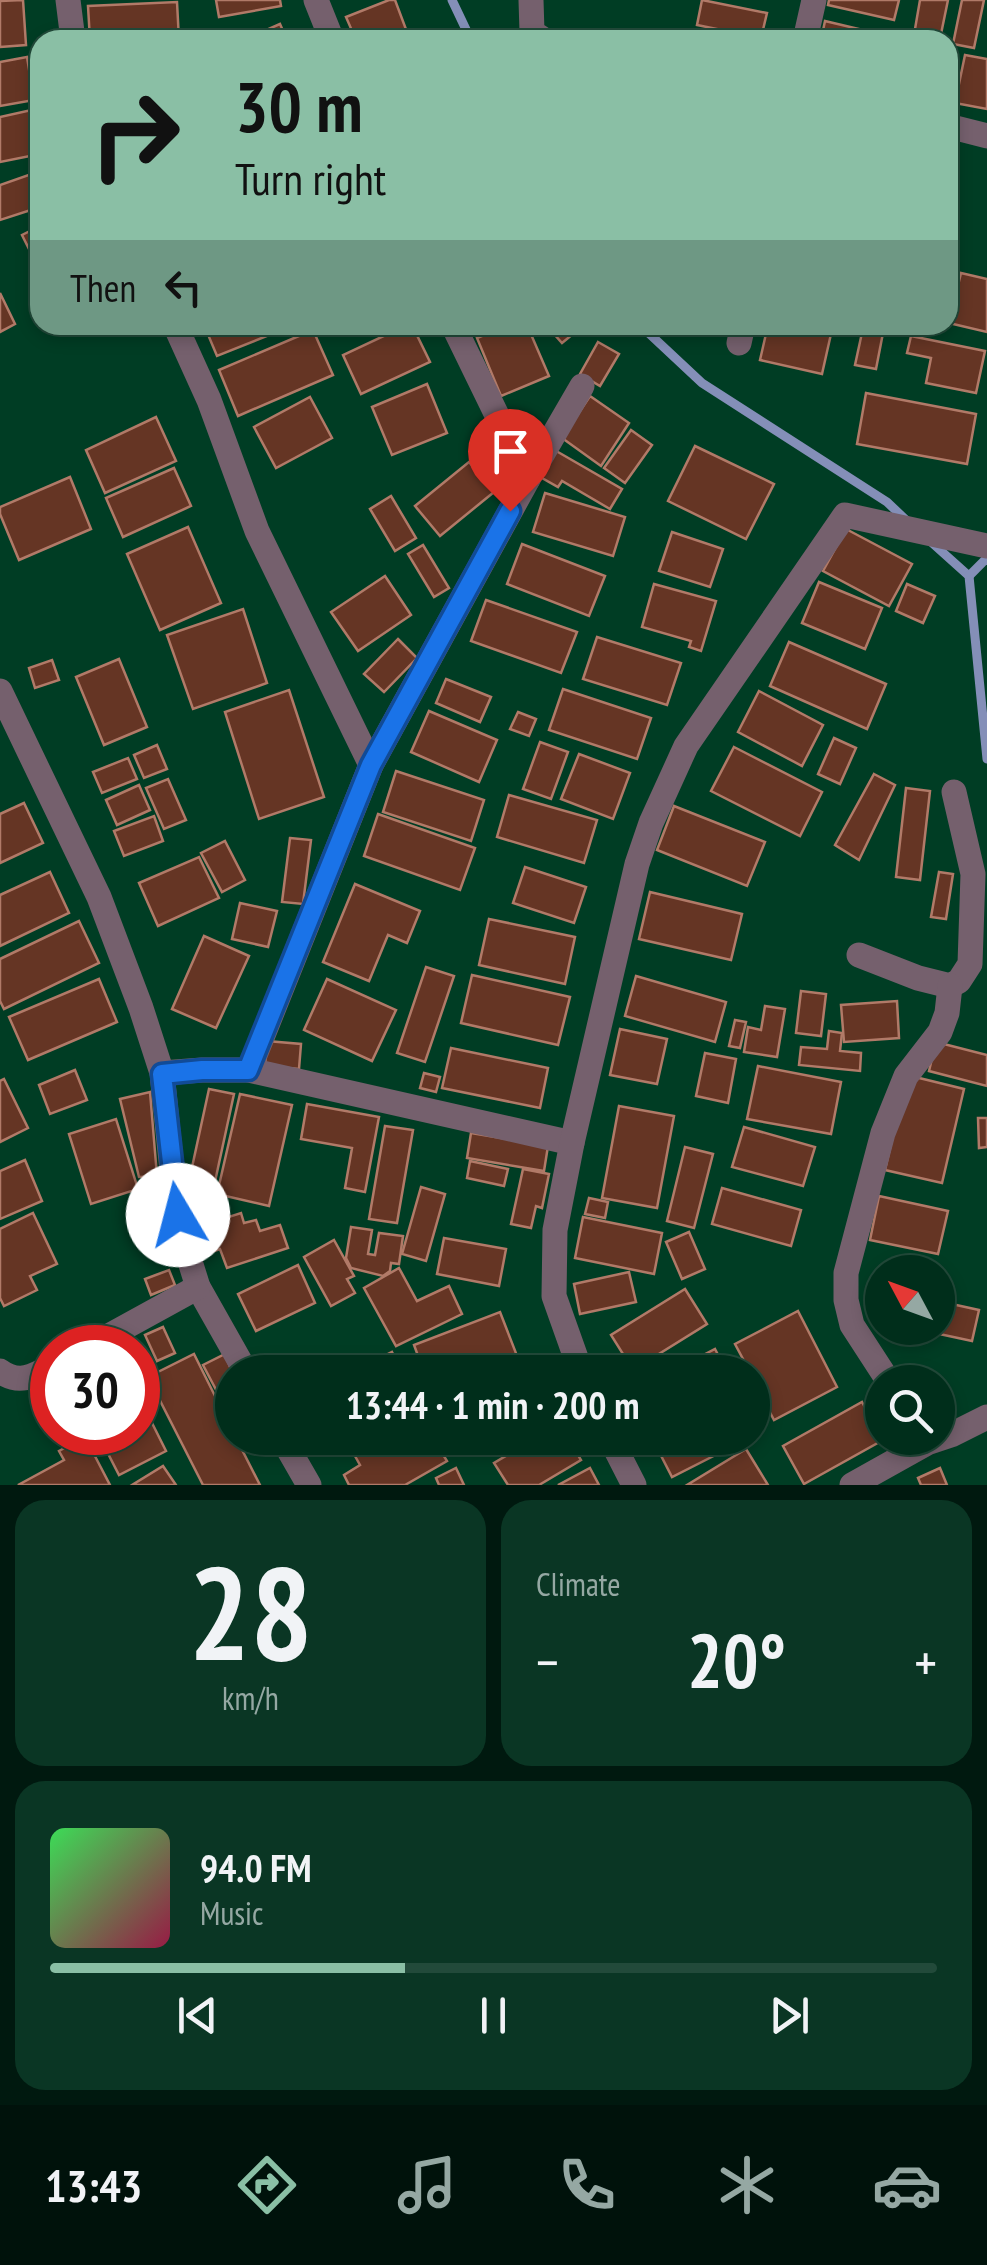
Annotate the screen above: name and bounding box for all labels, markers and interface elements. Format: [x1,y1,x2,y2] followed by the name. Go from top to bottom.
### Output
[235,61,363,151] text: 30 m
[70,70,200,200] icon: right
[235,149,386,207] text: Turn right
[156,260,211,315] icon: left
[70,263,136,312] text: Then
[468,409,553,512] pin
[483,424,538,479] icon: arrive
[126,1163,230,1267] position arrow
[865,1255,955,1345] north arrow
[865,1255,955,1455] map controls
[30,1325,160,1455] speed limit sign: 30
[865,1365,955,1455] button: search
[346,1380,639,1429] text: 13:44 · 1 min · 200 m
[188,1528,313,1696] text: 28
[536,1563,620,1605] text: Climate
[687,1612,786,1709] text: 20°
[536,1626,559,1697] text: −
[914,1626,937,1697] text: +
[222,1677,279,1719] text: km/h
[200,1843,312,1892] text: 94.0 FM
[200,1892,263,1934] text: Music
[170,1988,225,2043] icon: previous
[466,1988,521,2043] icon: pause
[762,1988,817,2043] icon: next
[232,2150,302,2220] icon: directions
[392,2150,462,2220] icon: music
[552,2150,622,2220] icon: phone
[712,2150,782,2220] icon: climate
[872,2150,942,2220] icon: car
[45,2156,142,2214] text: 13:43

